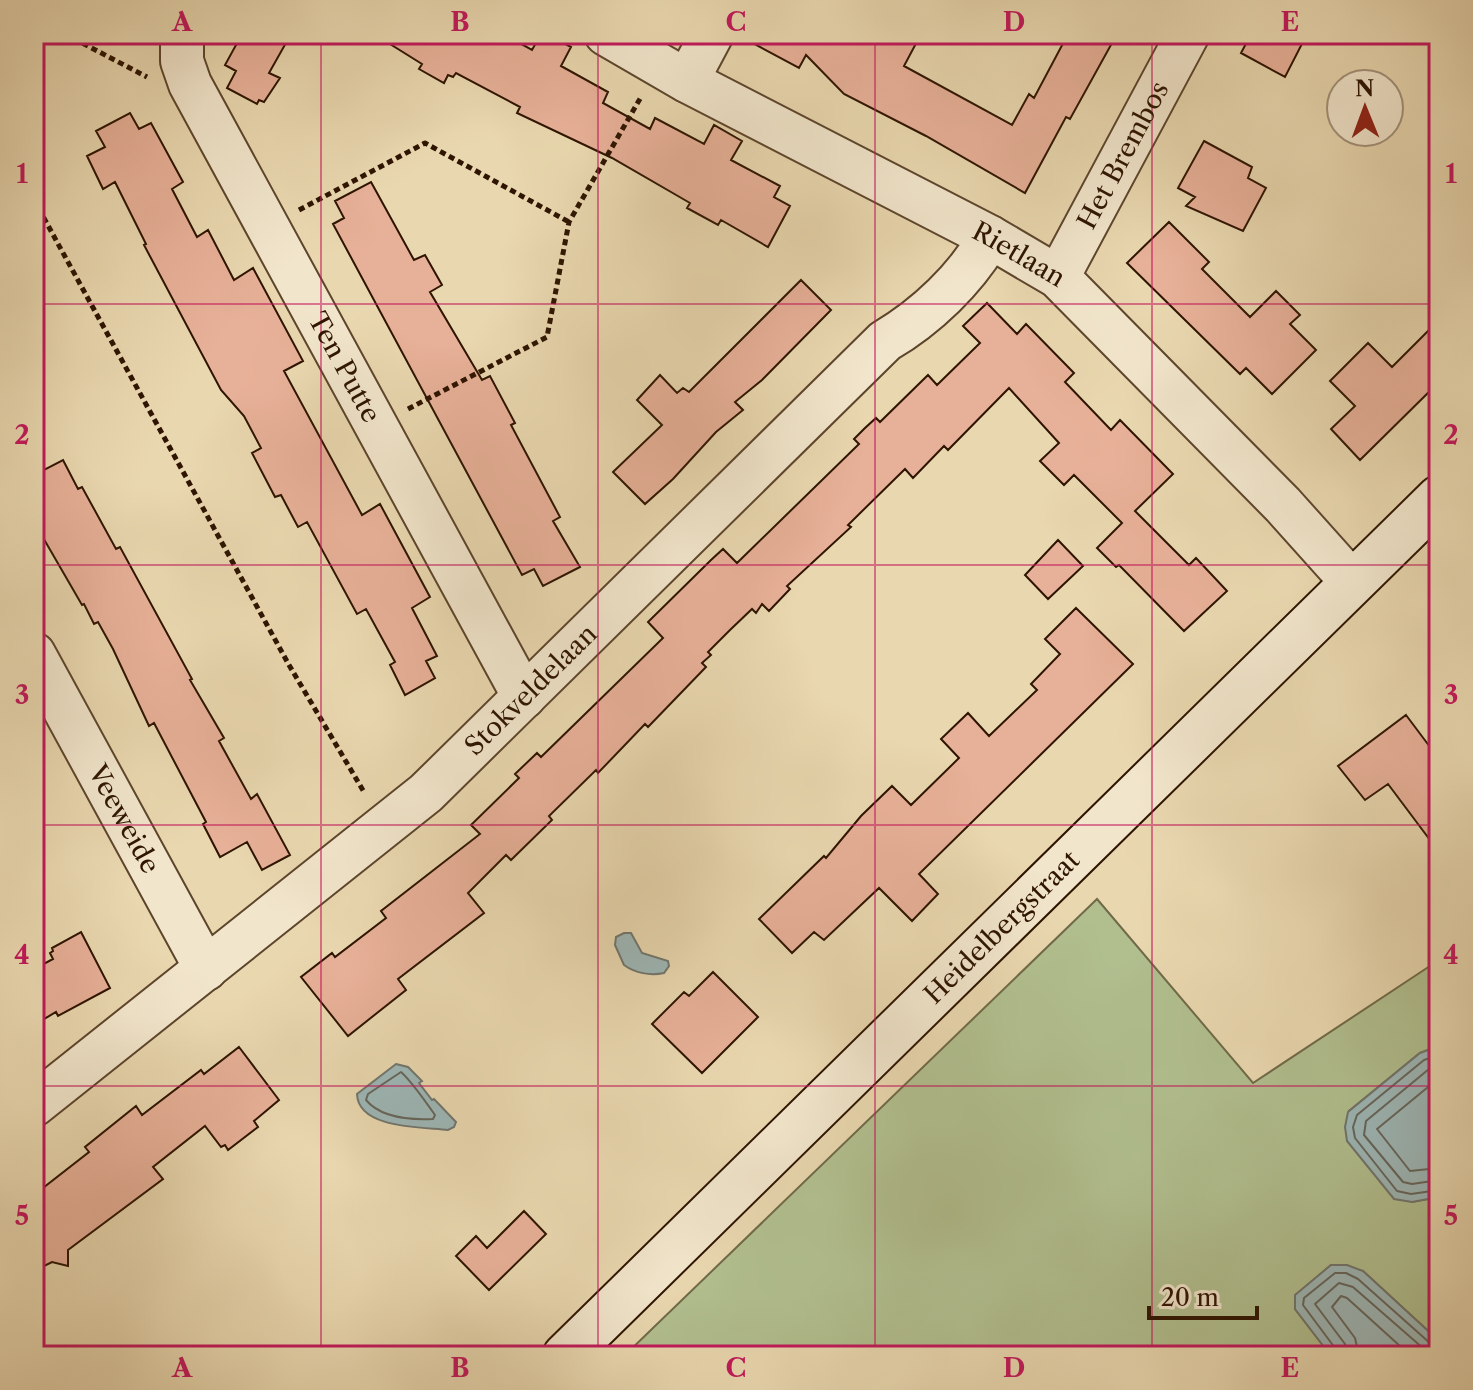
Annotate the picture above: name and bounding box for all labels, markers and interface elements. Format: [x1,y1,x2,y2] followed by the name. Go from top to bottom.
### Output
[171,6,193,38] text: A
[450,6,470,38] text: B
[726,6,746,38] text: C
[1003,6,1025,38] text: D
[1281,6,1299,38] text: E
[1325,68,1405,148] north arrow
[1355,75,1374,102] text: N
[1071,76,1176,235] street label: Het Brembos
[16,158,28,190] text: 1
[1445,158,1457,190] text: 1
[967,215,1071,294] street label: Rietlaan
[301,307,387,428] street label: Ten Putte
[14,419,30,451] text: 2
[1443,419,1459,451] text: 2
[458,618,604,762] street label: Stokveldelaan
[15,679,29,711] text: 3
[1444,679,1458,711] text: 3
[81,758,167,879] street label: Veeweide
[917,843,1087,1010] street label: Heidelbergstraat
[14,939,30,971] text: 4
[1443,939,1459,971] text: 4
[15,1200,29,1232] text: 5
[1444,1200,1458,1232] text: 5
[1149,1270,1257,1320] scale bar
[1161,1283,1219,1312] text: 20 m
[171,1352,193,1384] text: A
[450,1352,470,1384] text: B
[726,1352,746,1384] text: C
[1003,1352,1025,1384] text: D
[1281,1352,1299,1384] text: E

